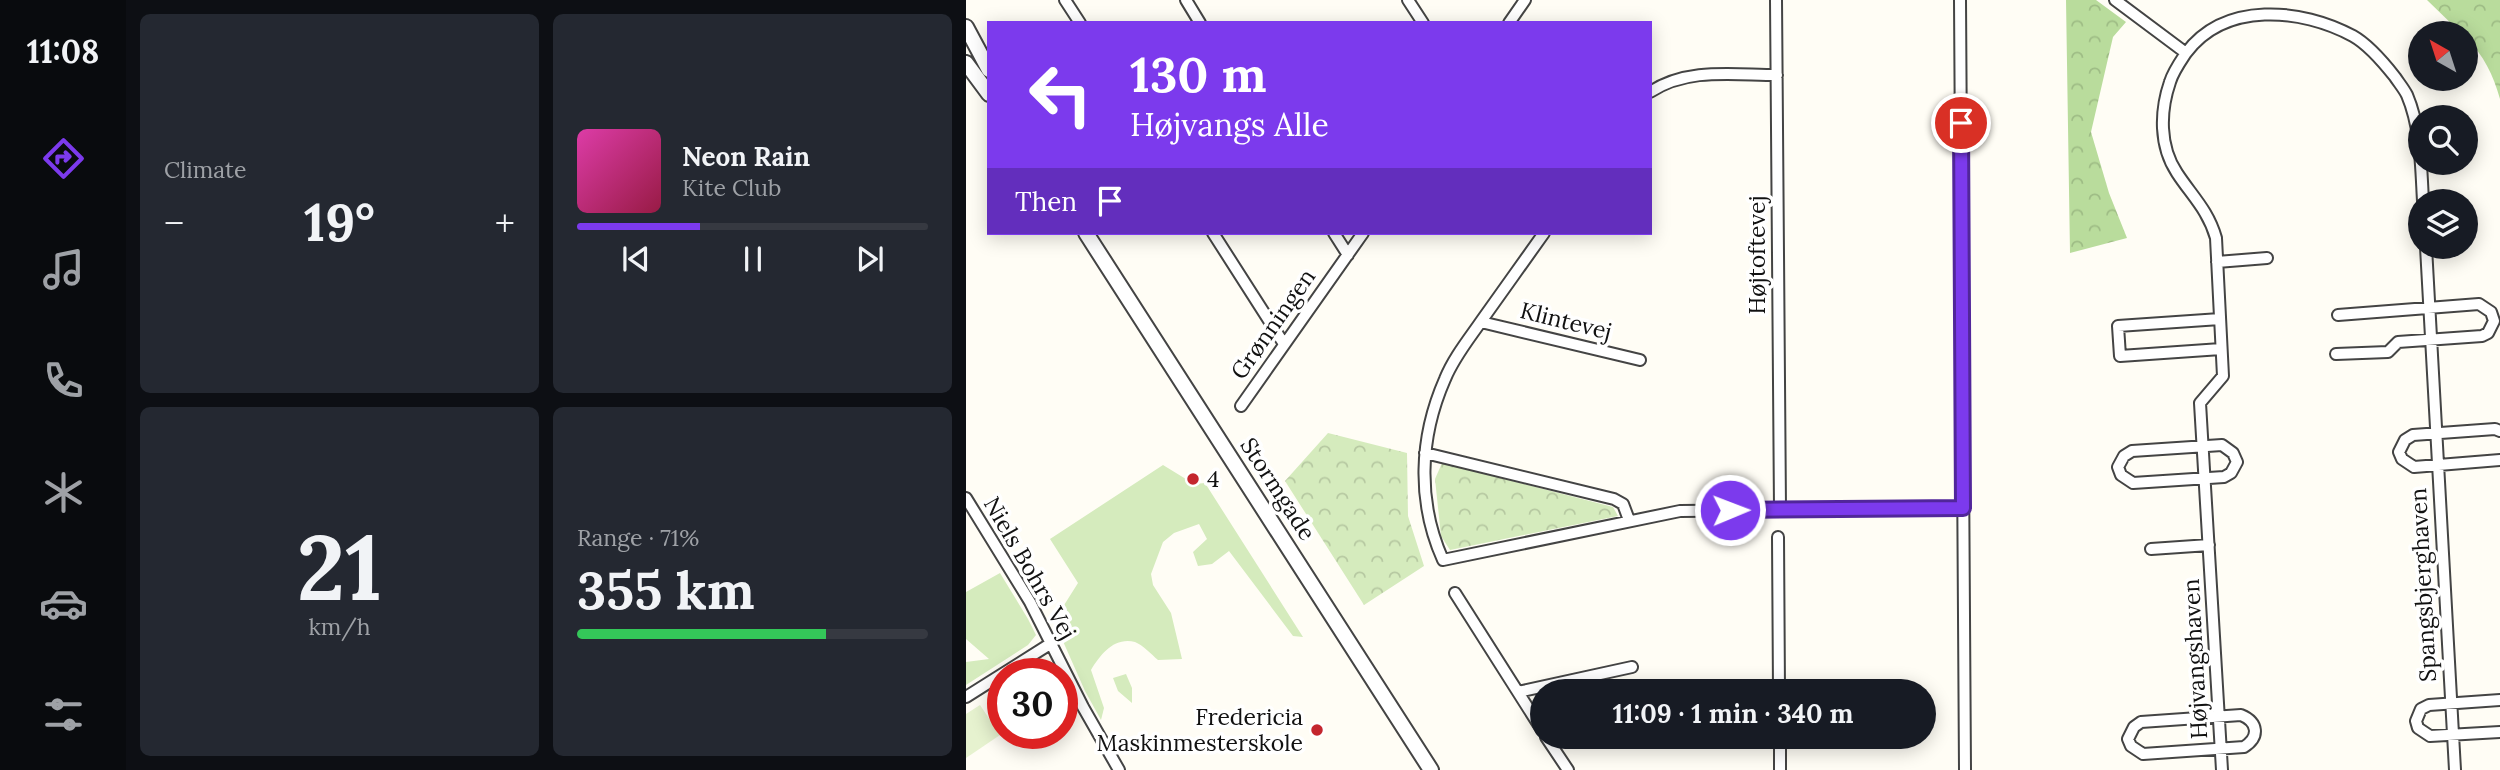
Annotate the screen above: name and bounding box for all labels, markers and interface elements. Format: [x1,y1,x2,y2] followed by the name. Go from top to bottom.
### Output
[2408,21,2478,91] north arrow
[2408,21,2478,259] map controls
[27,31,99,72] text: 11:08
[1130,43,1266,105] text: 130 m
[1015,49,1106,140] icon: left
[1931,93,1991,153] pin
[1130,104,1329,145] text: Højvangs Alle
[1942,104,1980,142] icon: arrive
[2408,105,2478,175] button: search
[39,134,88,183] icon: directions
[682,140,810,173] text: Neon Rain
[164,155,246,184] text: Climate
[682,173,781,202] text: Kite Club
[1091,182,1129,220] icon: arrive
[1015,185,1077,218] text: Then
[304,189,375,255] text: 19°
[2408,189,2478,259] button: layers
[1742,196,1771,314] street label: Højtoftevej
[164,199,184,247] text: −
[495,199,515,247] text: +
[617,240,655,278] icon: previous
[734,240,772,278] icon: pause
[851,240,889,278] icon: next
[39,245,88,294] icon: music
[1224,263,1321,385] street label: Grønningen
[1517,295,1615,346] street label: Klintevej
[39,356,88,405] icon: phone
[1234,432,1322,546] street label: Stormgade
[1207,464,1219,493] place label: 4
[39,468,88,517] icon: climate
[1185,471,1201,487] marker: 4
[1693,473,1767,547] position arrow
[2403,487,2442,683] street label: Spangsbjerghaven
[978,491,1083,644] street label: Niels Bohrs Vej
[297,508,382,625] text: 21
[577,523,699,552] text: Range · 71%
[577,557,755,623] text: 355 km
[2176,578,2213,740] street label: Højvangshaven
[39,579,88,628] icon: car
[308,612,371,641] text: km/h
[987,658,1078,749] speed limit sign: 30
[39,690,88,739] icon: filters
[1613,697,1853,730] text: 11:09 · 1 min · 340 m
[1097,702,1303,757] place label: Fredericia Maskinmesterskole
[1309,722,1325,738] marker: Fredericia Maskinmesterskole

